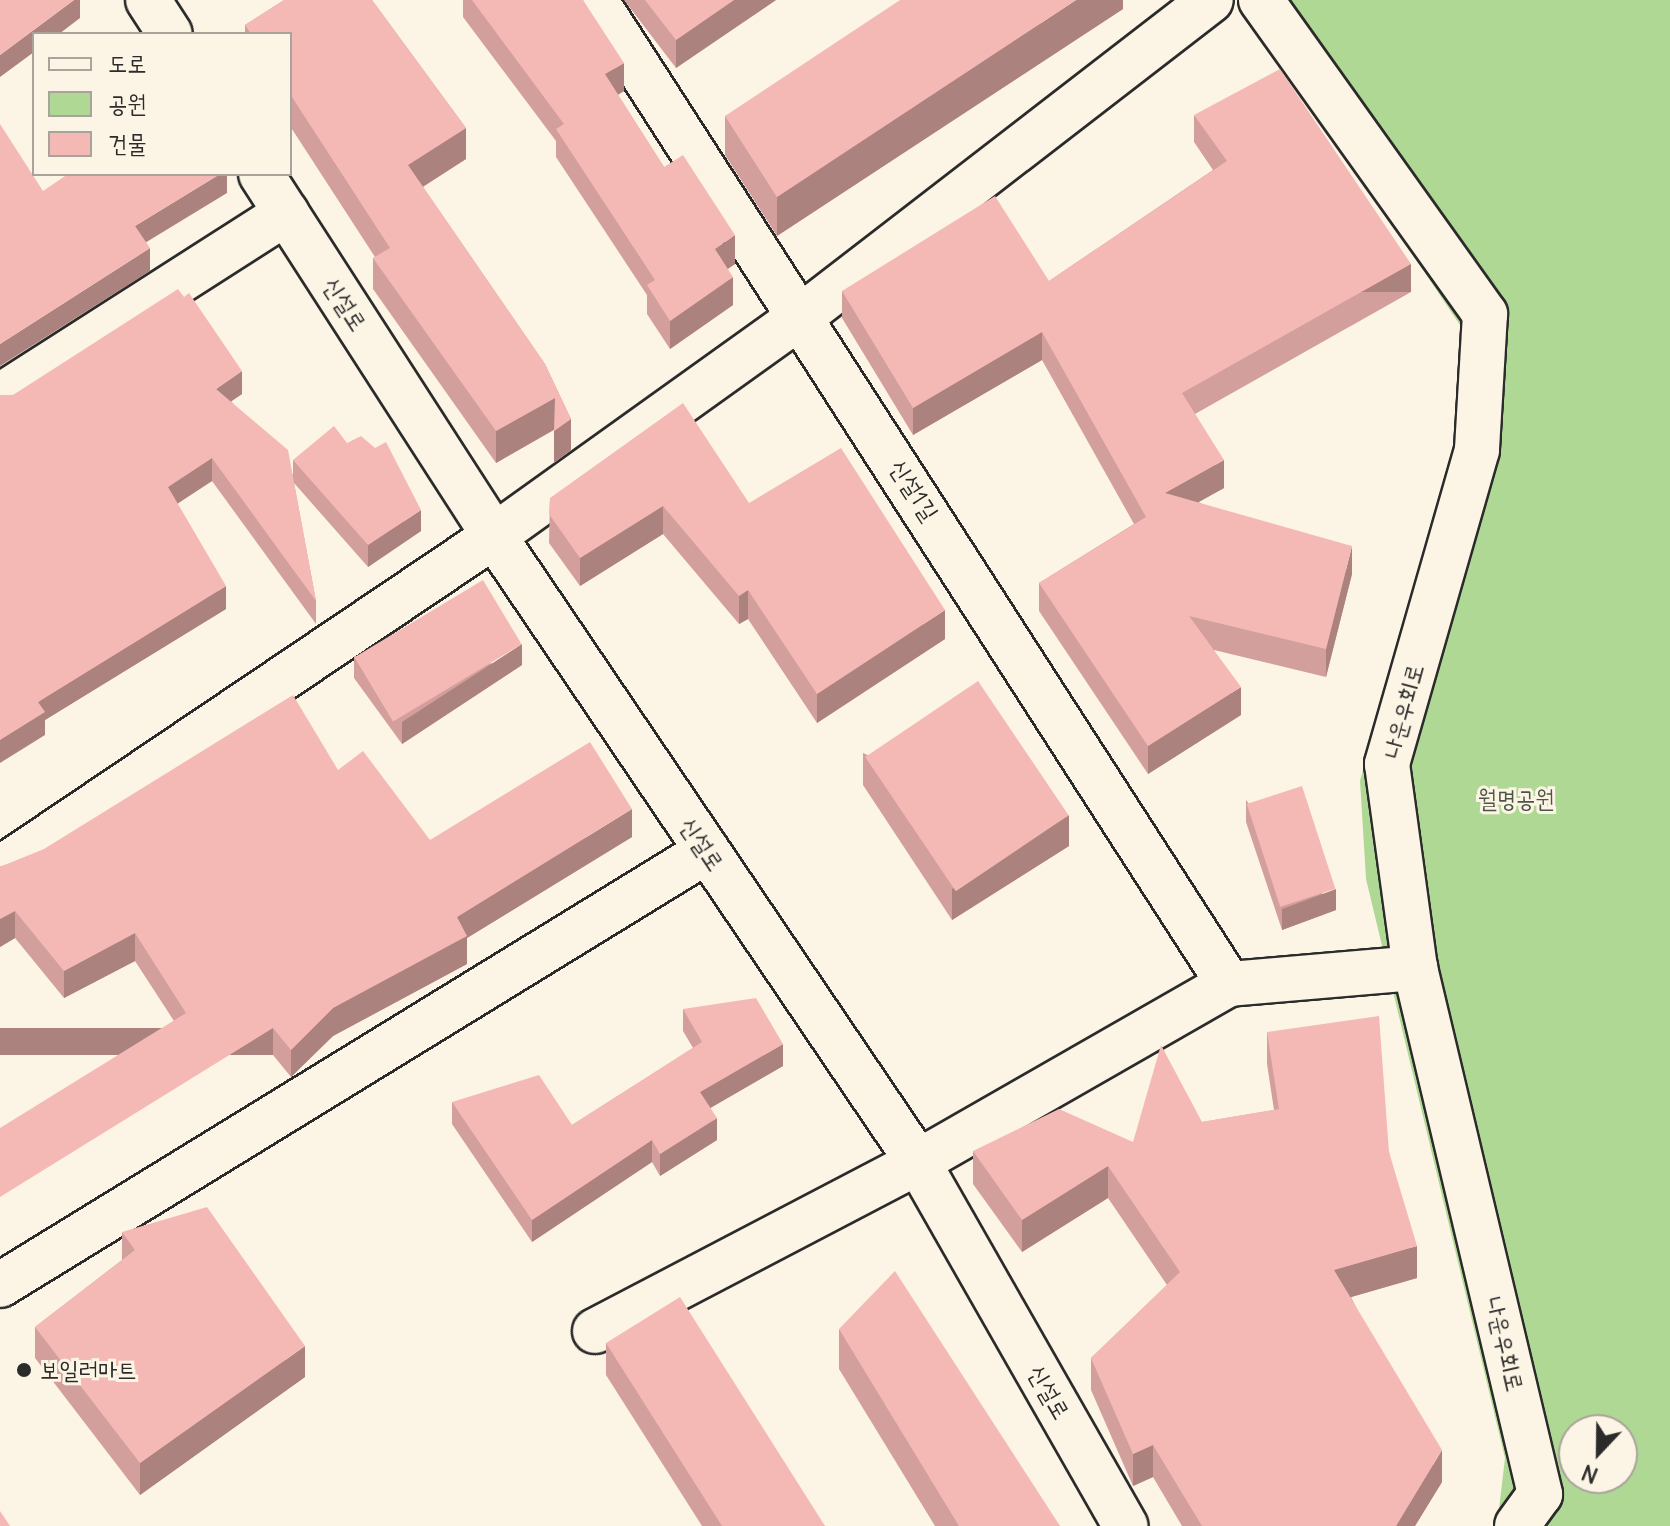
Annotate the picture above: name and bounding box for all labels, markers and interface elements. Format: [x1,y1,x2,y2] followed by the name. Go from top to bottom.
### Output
[32,32,292,176] legend
[108,48,147,78] text: 도로
[108,88,147,118] text: 공원
[108,128,147,158] text: 건물
[317,272,373,336] street label: 신설로
[884,454,944,526] street label: 신설1길
[1377,661,1429,761] street label: 나운우회로
[1477,785,1555,813] park label: 월명공원
[674,812,730,876] street label: 신설로
[1480,1294,1530,1394] street label: 나운우회로
[40,1356,137,1384] place label: 보일러마트
[1022,1360,1076,1424] street label: 신설로
[15,1361,33,1379] marker: 보일러마트
[1558,1414,1638,1494] north arrow
[1577,1459,1602,1490] text: N

